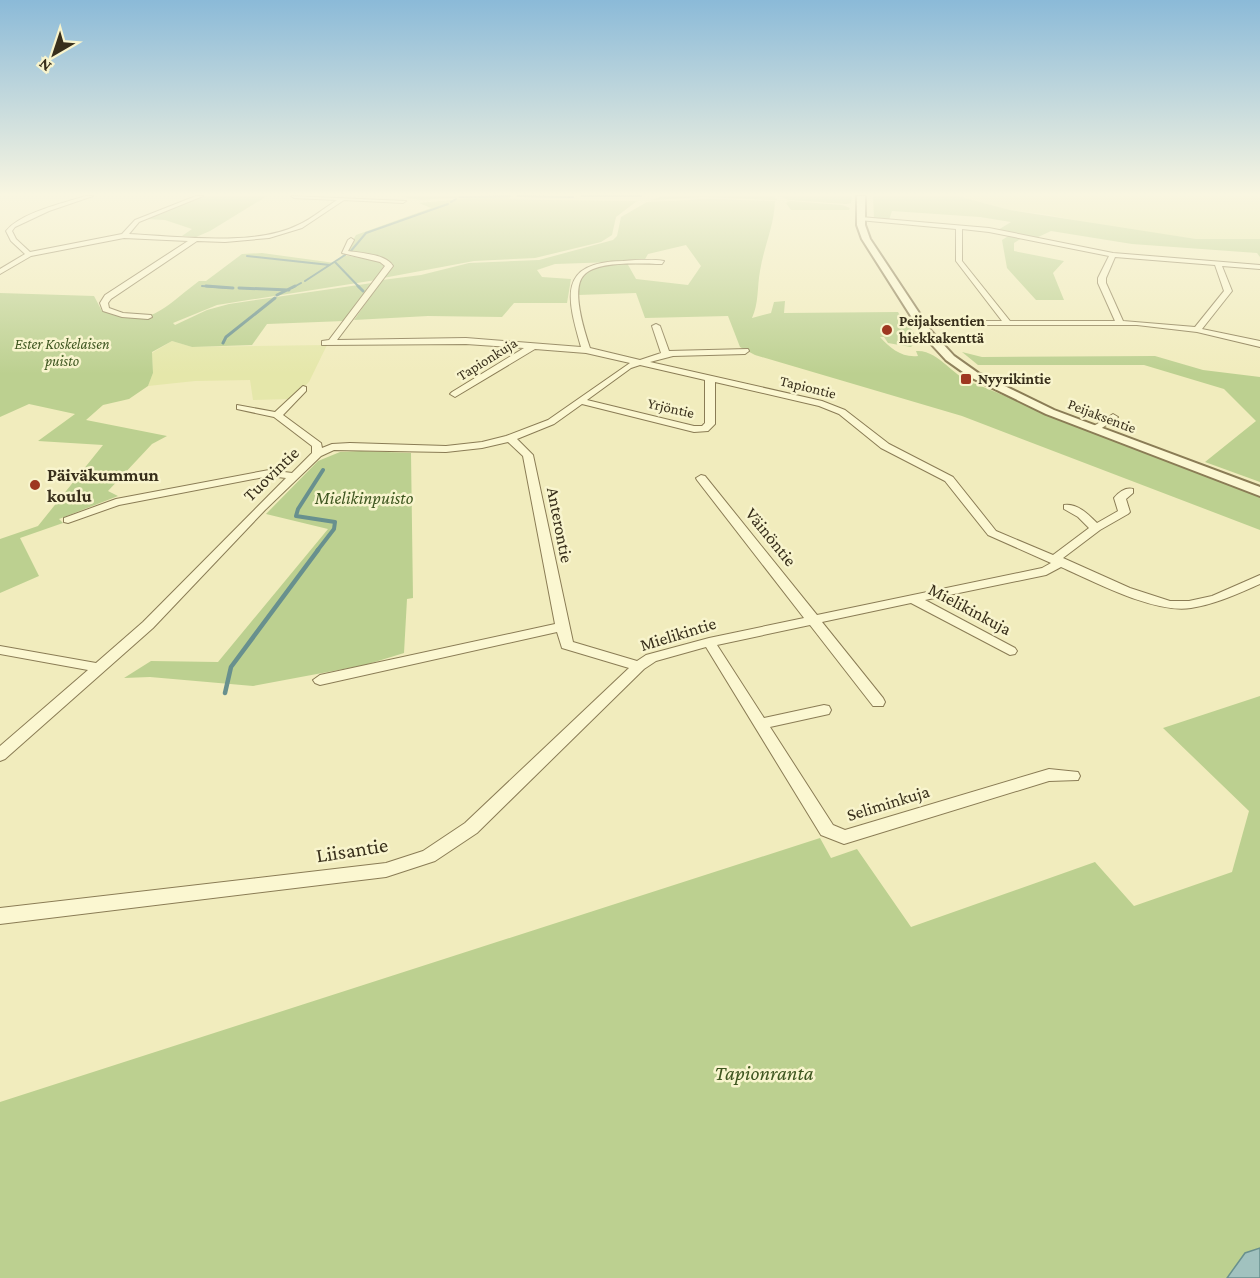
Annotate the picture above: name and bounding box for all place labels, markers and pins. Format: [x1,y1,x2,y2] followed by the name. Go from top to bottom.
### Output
[899,313,985,346] place label: Peijaksentien hiekkakenttä
[880,323,894,337] marker: Peijaksentien hiekkakenttä
[978,371,1051,387] place label: Nyyrikintie
[959,372,973,386] marker: Nyyrikintie
[47,465,160,506] place label: Päiväkummun koulu
[28,478,42,492] marker: Päiväkummun koulu

